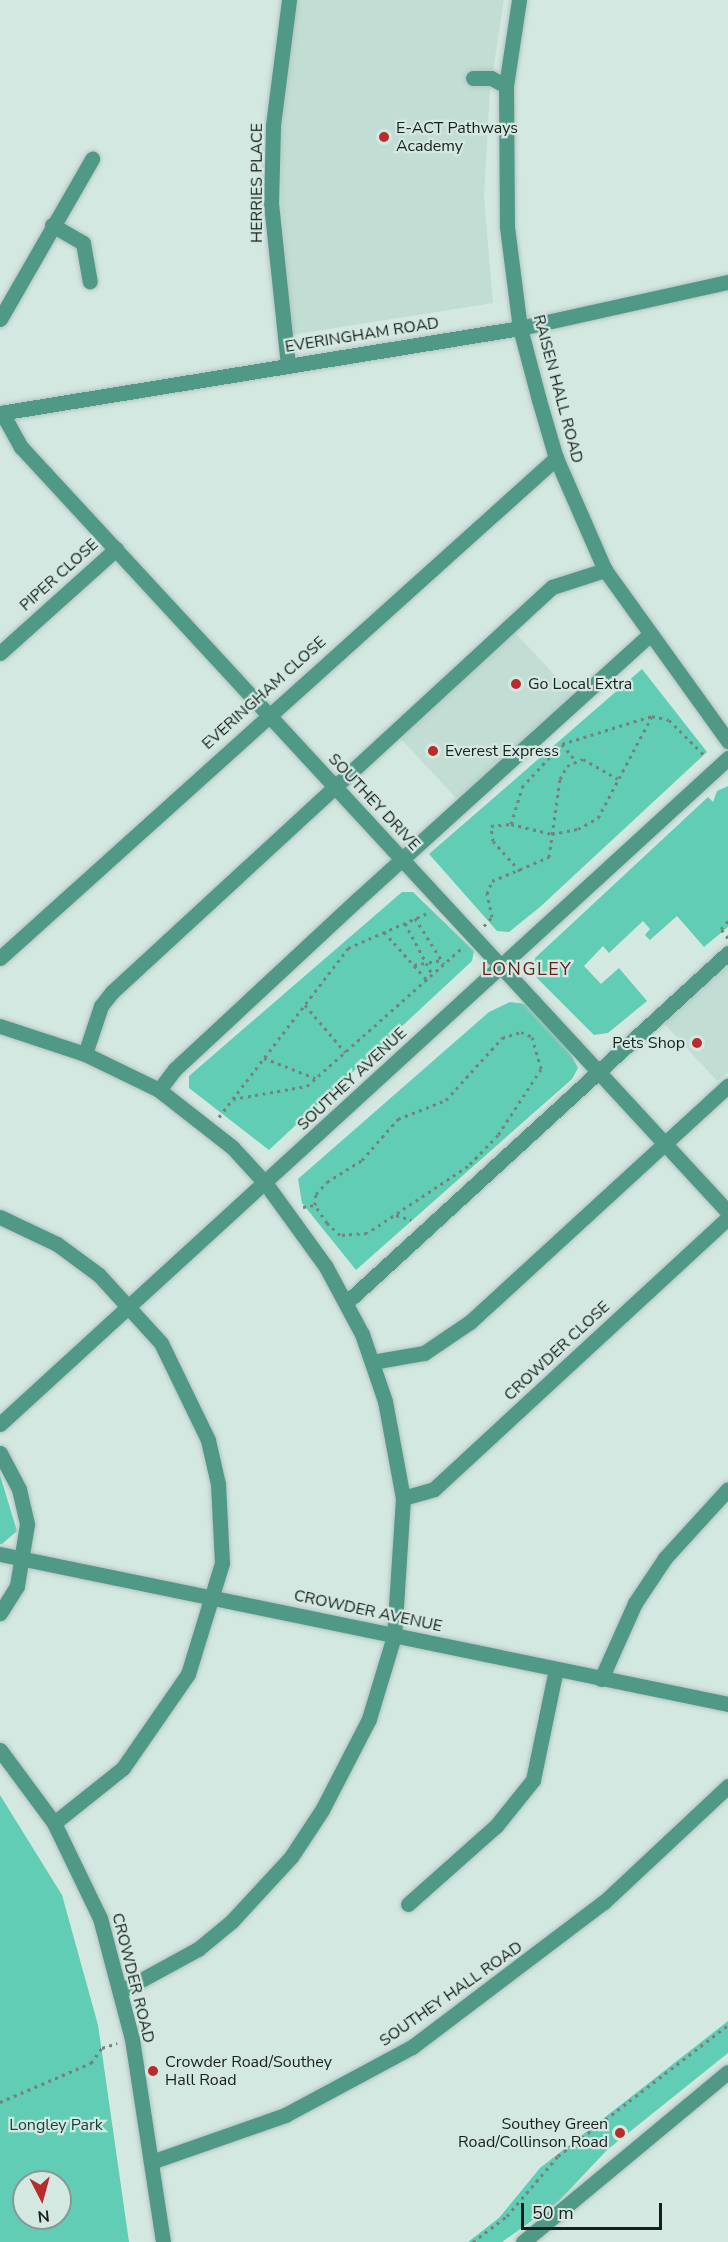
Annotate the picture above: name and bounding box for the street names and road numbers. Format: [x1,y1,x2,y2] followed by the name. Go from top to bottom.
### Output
[247,123,267,243] street label: HERRIES PLACE
[284,313,440,357] street label: EVERINGHAM ROAD
[529,313,587,465] street label: RAISEN HALL ROAD
[16,535,102,615] street label: PIPER CLOSE
[198,632,330,754] street label: EVERINGHAM CLOSE
[324,750,424,854] street label: SOUTHEY DRIVE
[293,1023,411,1135] street label: SOUTHEY AVENUE
[500,1297,614,1405] street label: CROWDER CLOSE
[292,1586,444,1636] street label: CROWDER AVENUE
[108,1911,158,2045] street label: CROWDER ROAD
[376,1937,526,2051] street label: SOUTHEY HALL ROAD

